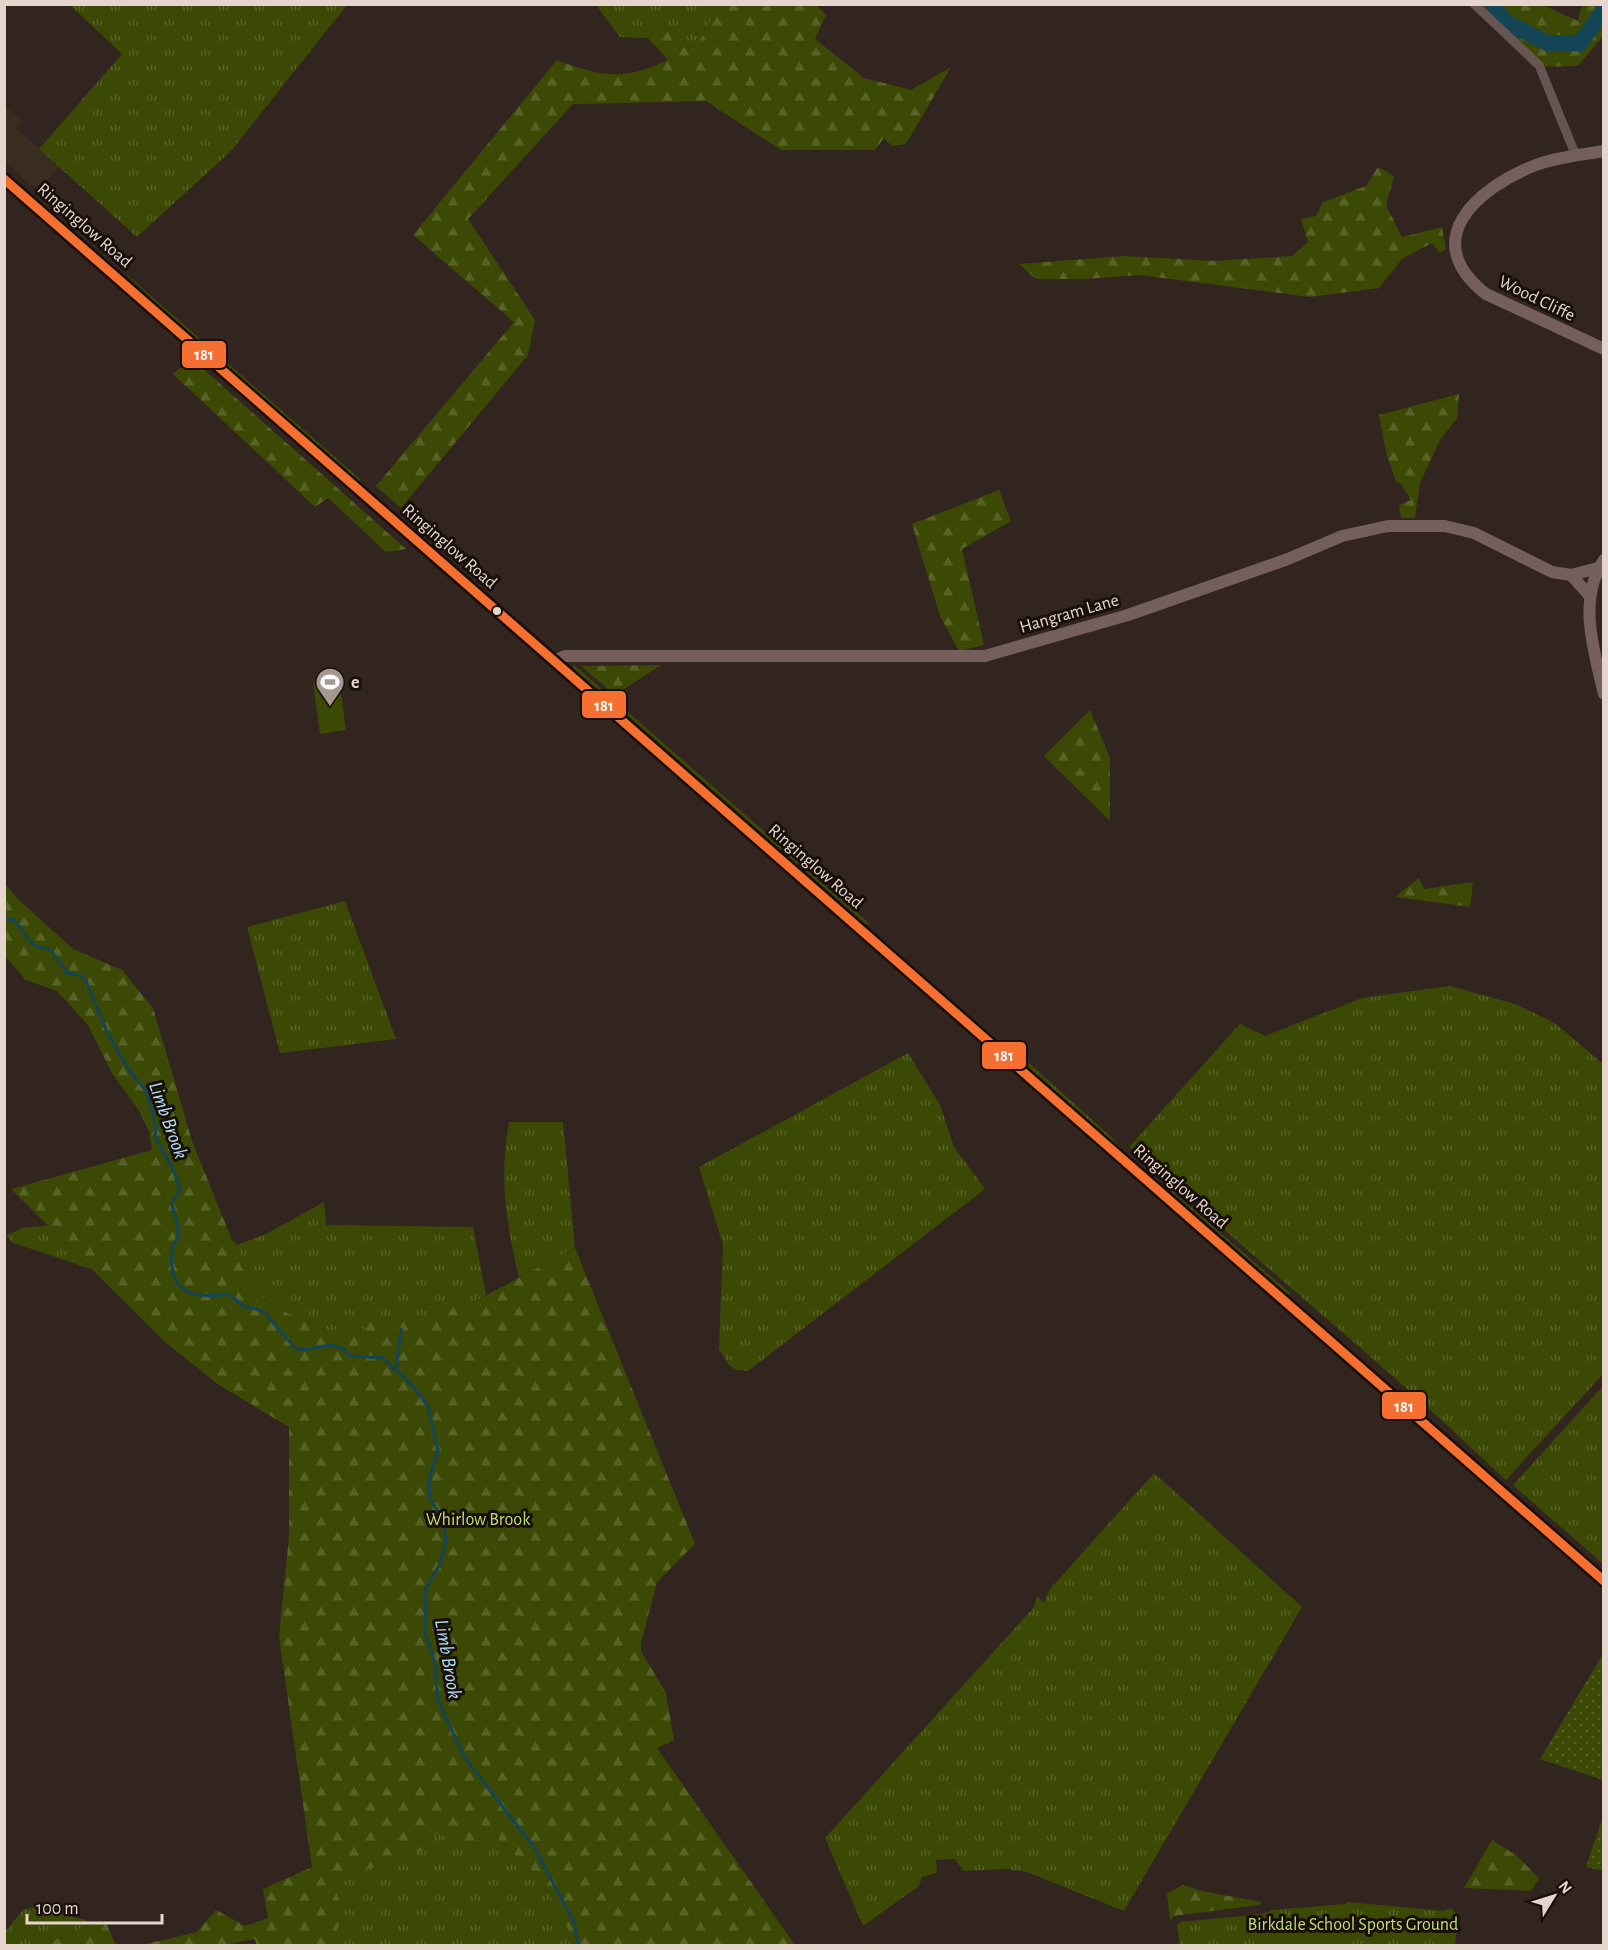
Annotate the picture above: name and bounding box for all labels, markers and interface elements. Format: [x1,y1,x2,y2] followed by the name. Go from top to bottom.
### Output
[34,180,135,272] street label: Ringinglow Road
[1496,273,1577,325] street label: Wood Cliffe
[181,340,227,369] line badge: 181
[194,347,214,363] text: 181
[399,501,500,593] street label: Ringinglow Road
[1018,591,1121,637] street label: Hangram Lane
[491,605,503,617] unlabelled marker
[314,666,346,708] sports icon: e
[351,674,360,692] place label: e
[581,690,627,719] line badge: 181
[594,698,614,714] text: 181
[765,821,866,913] street label: Ringinglow Road
[981,1041,1027,1070] line badge: 181
[994,1048,1014,1064] text: 181
[145,1079,191,1162] water label: Limb Brook
[1130,1141,1231,1233] street label: Ringinglow Road
[1381,1391,1427,1420] line badge: 181
[1394,1399,1414,1415] text: 181
[426,1511,531,1529] park label: Whirlow Brook
[431,1618,465,1701] water label: Limb Brook
[1524,1866,1584,1926] north arrow
[1555,1878,1575,1897] text: N
[27,1887,162,1925] scale bar
[36,1900,79,1918] text: 100 m
[1248,1916,1458,1934] park label: Birkdale School Sports Ground

